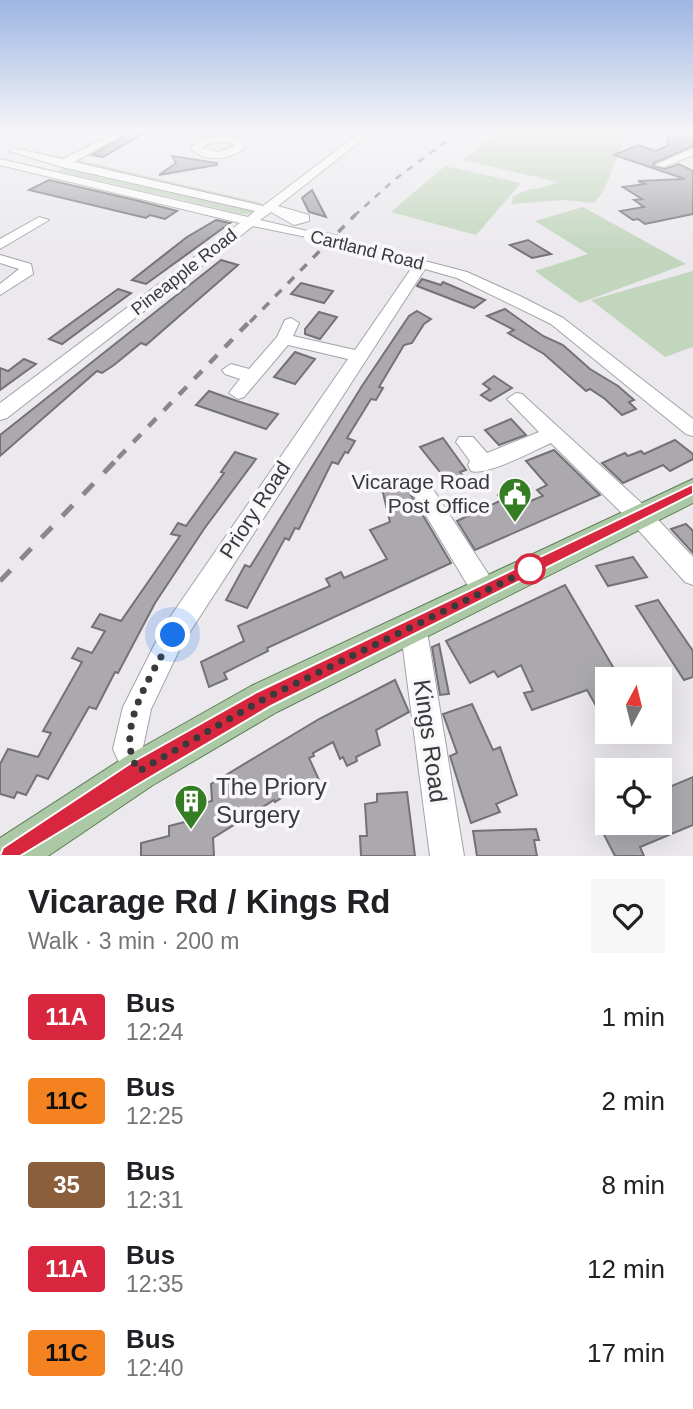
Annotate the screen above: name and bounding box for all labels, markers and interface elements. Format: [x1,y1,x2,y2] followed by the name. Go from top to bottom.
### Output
[127,225,241,319] street label: Pineapple Road
[308,226,426,274] street label: Cartland Road
[215,457,294,562] street label: Priory Road
[351,470,490,517] place label: Vicarage Road Post Office
[496,475,534,524] public building icon: Vicarage Road Post Office
[515,554,545,584] unlabelled marker
[155,617,190,652] your location
[595,667,672,744] north arrow
[595,667,672,835] map controls
[408,678,452,804] street label: Kings Road
[595,758,672,835] button: locate
[216,773,327,828] place label: The Priory Surgery
[172,782,210,831] building icon: The Priory Surgery
[591,879,665,953] button: heart
[28,883,390,920] text: Vicarage Rd / Kings Rd
[28,928,239,954] text: Walk · 3 min · 200 m
[126,988,175,1018] text: Bus
[601,1002,665,1032] text: 1 min
[45,1003,88,1030] text: 11A
[126,1019,184,1045] text: 12:24
[126,1072,175,1102] text: Bus
[601,1086,665,1116] text: 2 min
[45,1087,88,1114] text: 11C
[126,1103,184,1129] text: 12:25
[126,1156,175,1186] text: Bus
[601,1170,665,1200] text: 8 min
[53,1171,80,1198] text: 35
[126,1187,184,1213] text: 12:31
[126,1240,175,1270] text: Bus
[587,1254,665,1284] text: 12 min
[45,1255,88,1282] text: 11A
[126,1271,184,1297] text: 12:35
[126,1324,175,1354] text: Bus
[587,1338,665,1368] text: 17 min
[45,1339,88,1366] text: 11C
[126,1355,184,1381] text: 12:40

